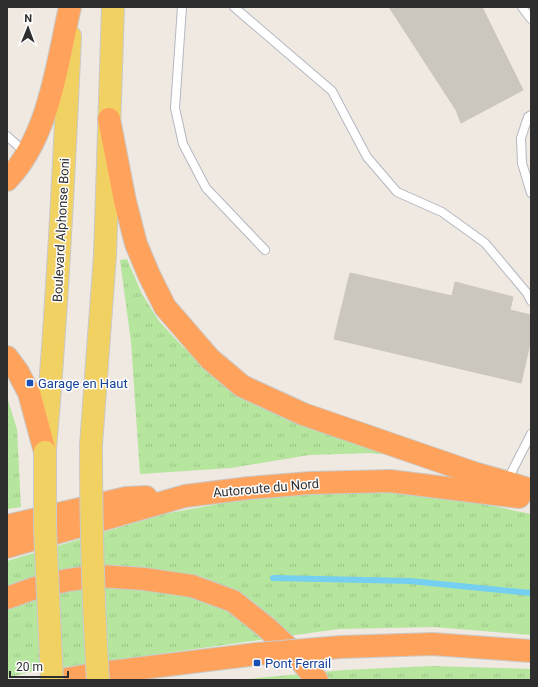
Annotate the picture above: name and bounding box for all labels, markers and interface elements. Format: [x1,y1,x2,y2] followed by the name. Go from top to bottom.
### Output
[8,8,48,48] north arrow
[24,12,32,25] text: N
[50,158,72,302] street label: Boulevard Alphonse Boni
[38,376,128,391] place label: Garage en Haut
[25,378,35,388] marker: Garage en Haut
[212,476,320,500] street label: Autoroute du Nord
[10,653,68,679] scale bar
[265,656,331,671] place label: Pont Ferrail
[252,658,262,668] marker: Pont Ferrail
[16,660,43,674] text: 20 m

